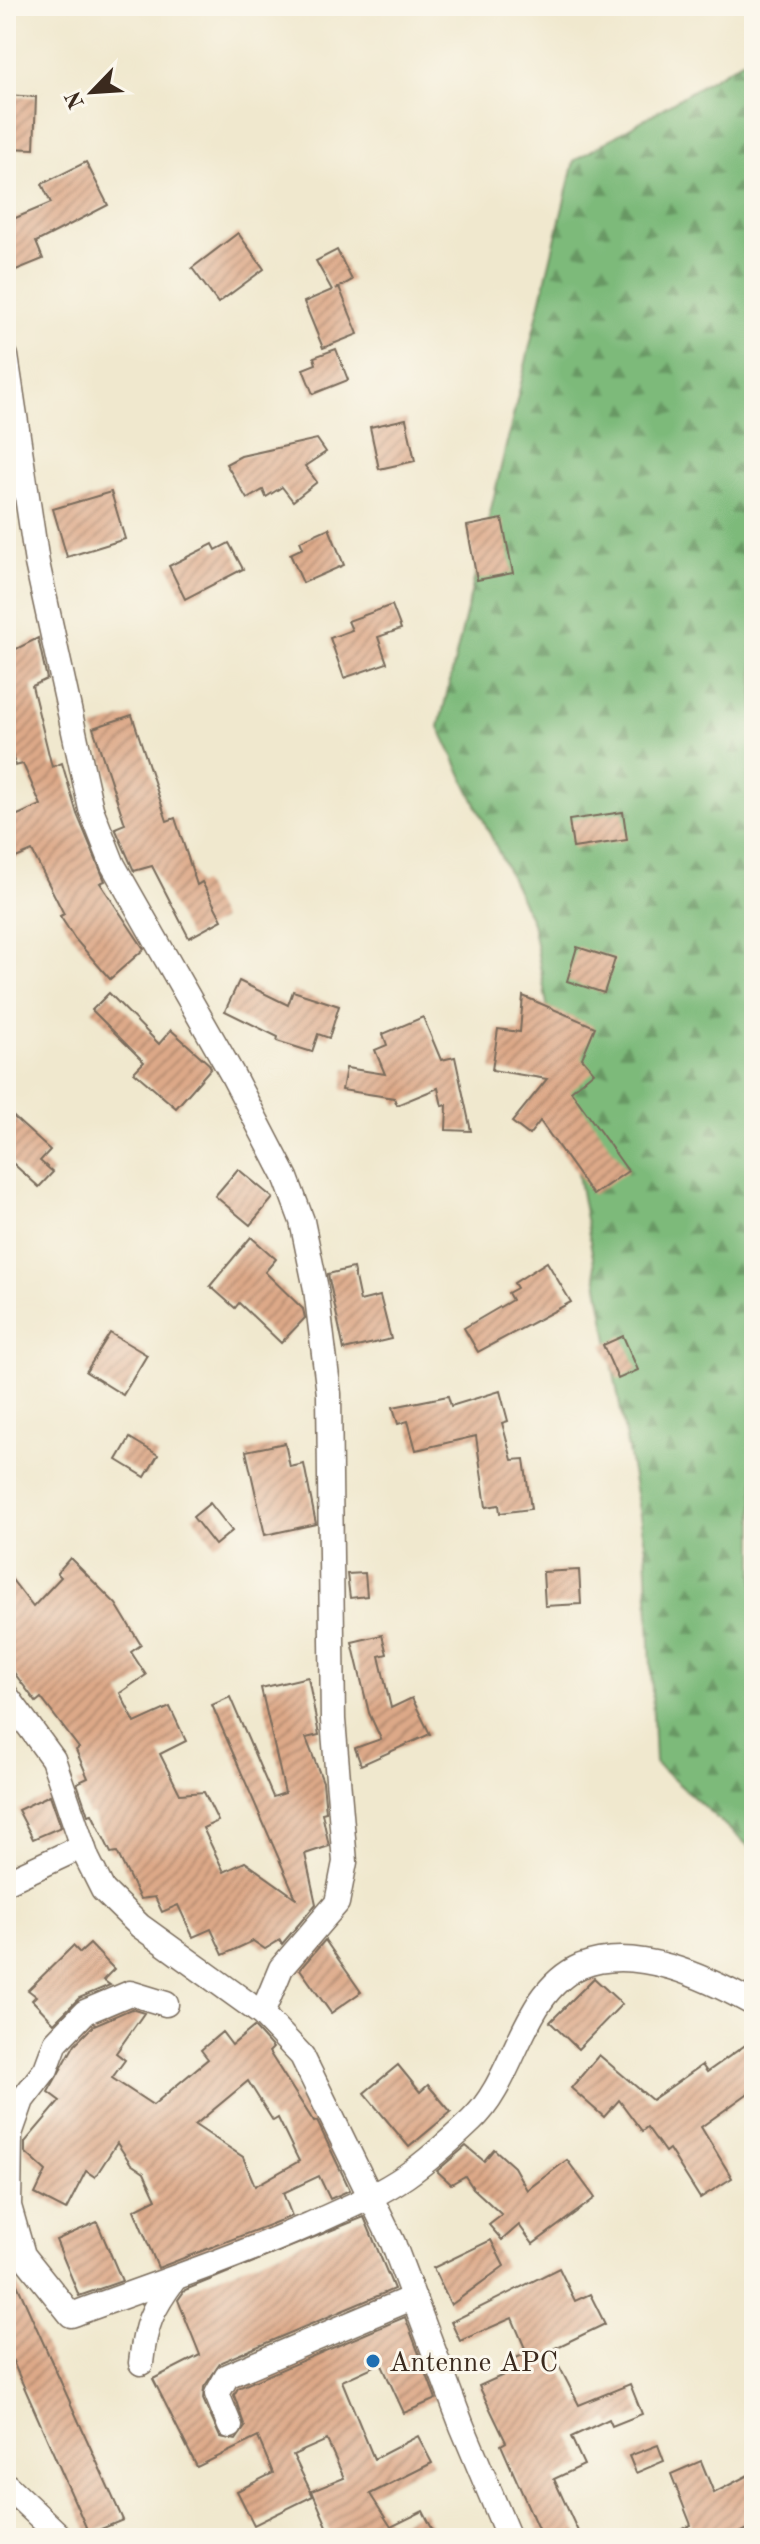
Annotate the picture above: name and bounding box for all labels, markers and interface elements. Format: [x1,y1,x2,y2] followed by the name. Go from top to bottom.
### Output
[52,52,132,132] north arrow
[62,87,89,112] text: N
[389,2350,558,2378] place label: Antenne APC
[364,2352,382,2370] marker: Antenne APC

